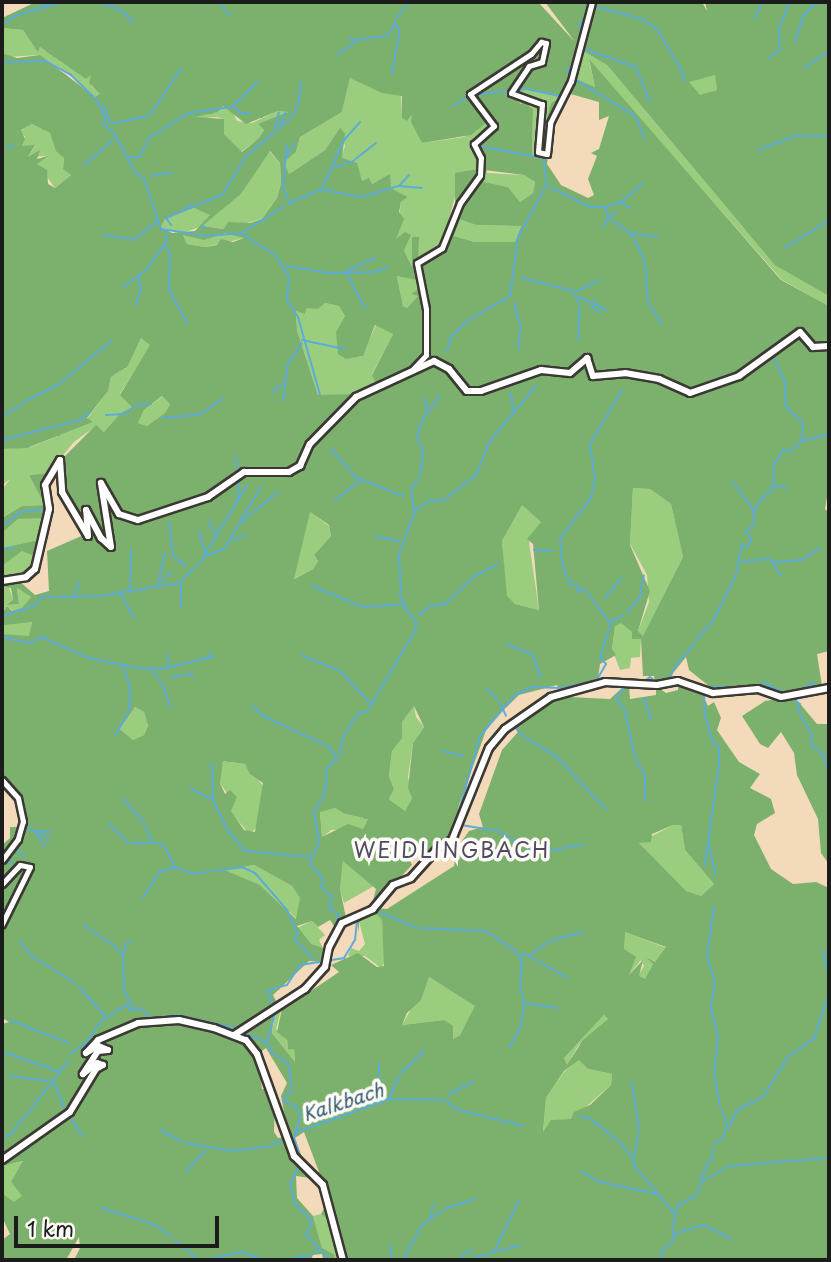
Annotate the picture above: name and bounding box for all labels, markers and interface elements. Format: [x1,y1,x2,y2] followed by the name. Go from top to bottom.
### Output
[355,836,549,862] district label: WEIDLINGBACH
[300,1078,386,1126] water label: Kalkbach
[18,1202,222,1246] scale bar
[27,1212,74,1244] text: 1 km

